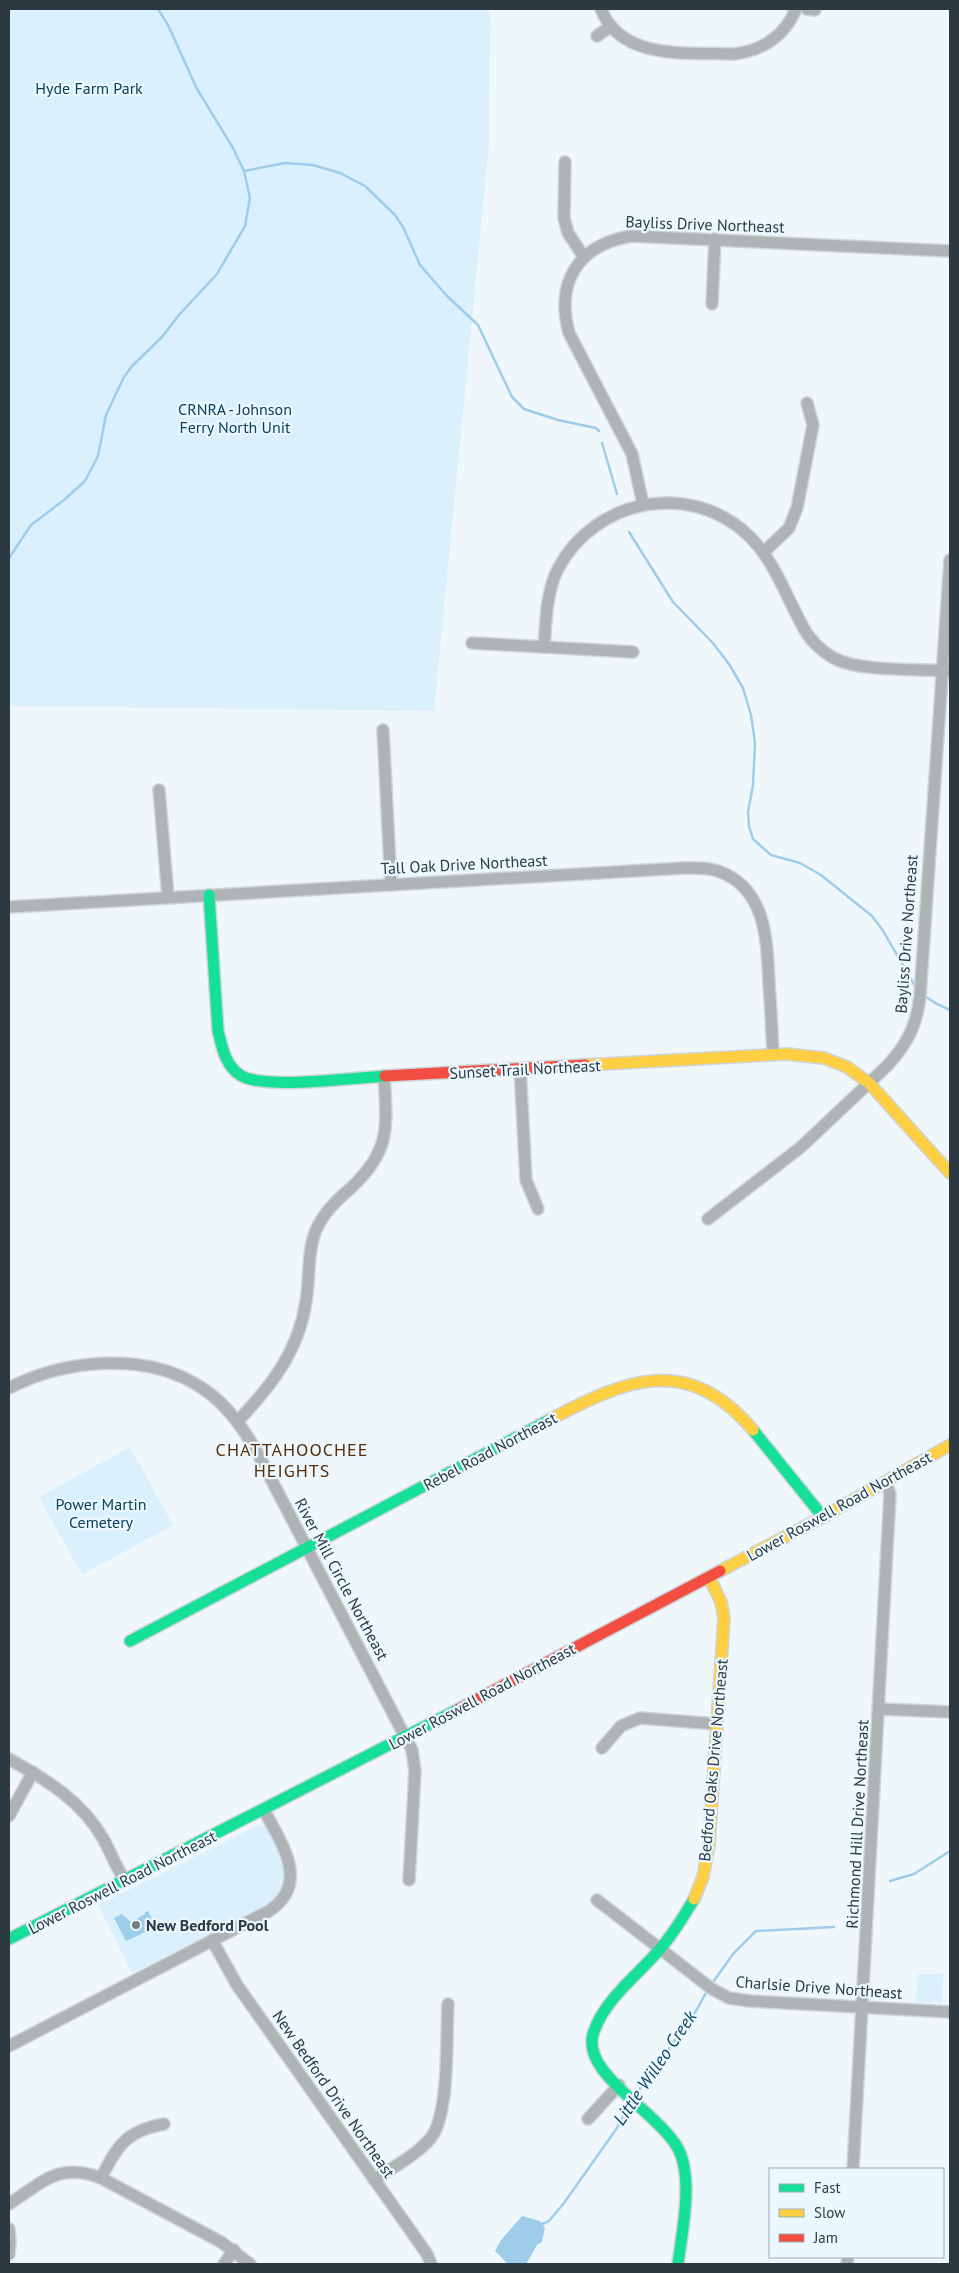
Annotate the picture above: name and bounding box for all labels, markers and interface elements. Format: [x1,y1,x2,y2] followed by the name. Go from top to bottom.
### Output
[35,78,143,98] park label: Hyde Farm Park
[625,211,785,237] street label: Bayliss Drive Northeast
[178,399,292,437] park label: CRNRA - Johnson Ferry North Unit
[380,850,548,878] street label: Tall Oak Drive Northeast
[890,853,922,1014] street label: Bayliss Drive Northeast
[449,1055,602,1083] street label: Sunset Trail Northeast
[420,1407,561,1495] street label: Rebel Road Northeast
[216,1438,368,1482] district label: CHATTAHOOCHEE HEIGHTS
[743,1446,935,1565] street label: Lower Roswell Road Northeast
[55,1494,147,1532] park label: Power Martin Cemetery
[291,1495,393,1664] street label: River Mill Circle Northeast
[385,1638,579,1754] street label: Lower Roswell Road Northeast
[694,1657,732,1862] street label: Bedford Oaks Drive Northeast
[842,1718,872,1929] street label: Richmond Hill Drive Northeast
[25,1826,220,1938] street label: Lower Roswell Road Northeast
[146,1915,269,1935] place label: New Bedford Pool
[130,1919,142,1931] marker: New Bedford Pool
[735,1971,904,2003] street label: Charlsie Drive Northeast
[608,2005,702,2129] water label: Little Willeo Creek
[268,2006,400,2182] street label: New Bedford Drive Northeast
[769,2168,944,2258] legend
[814,2178,841,2197] text: Fast
[814,2203,845,2222] text: Slow
[813,2228,838,2247] text: Jam

